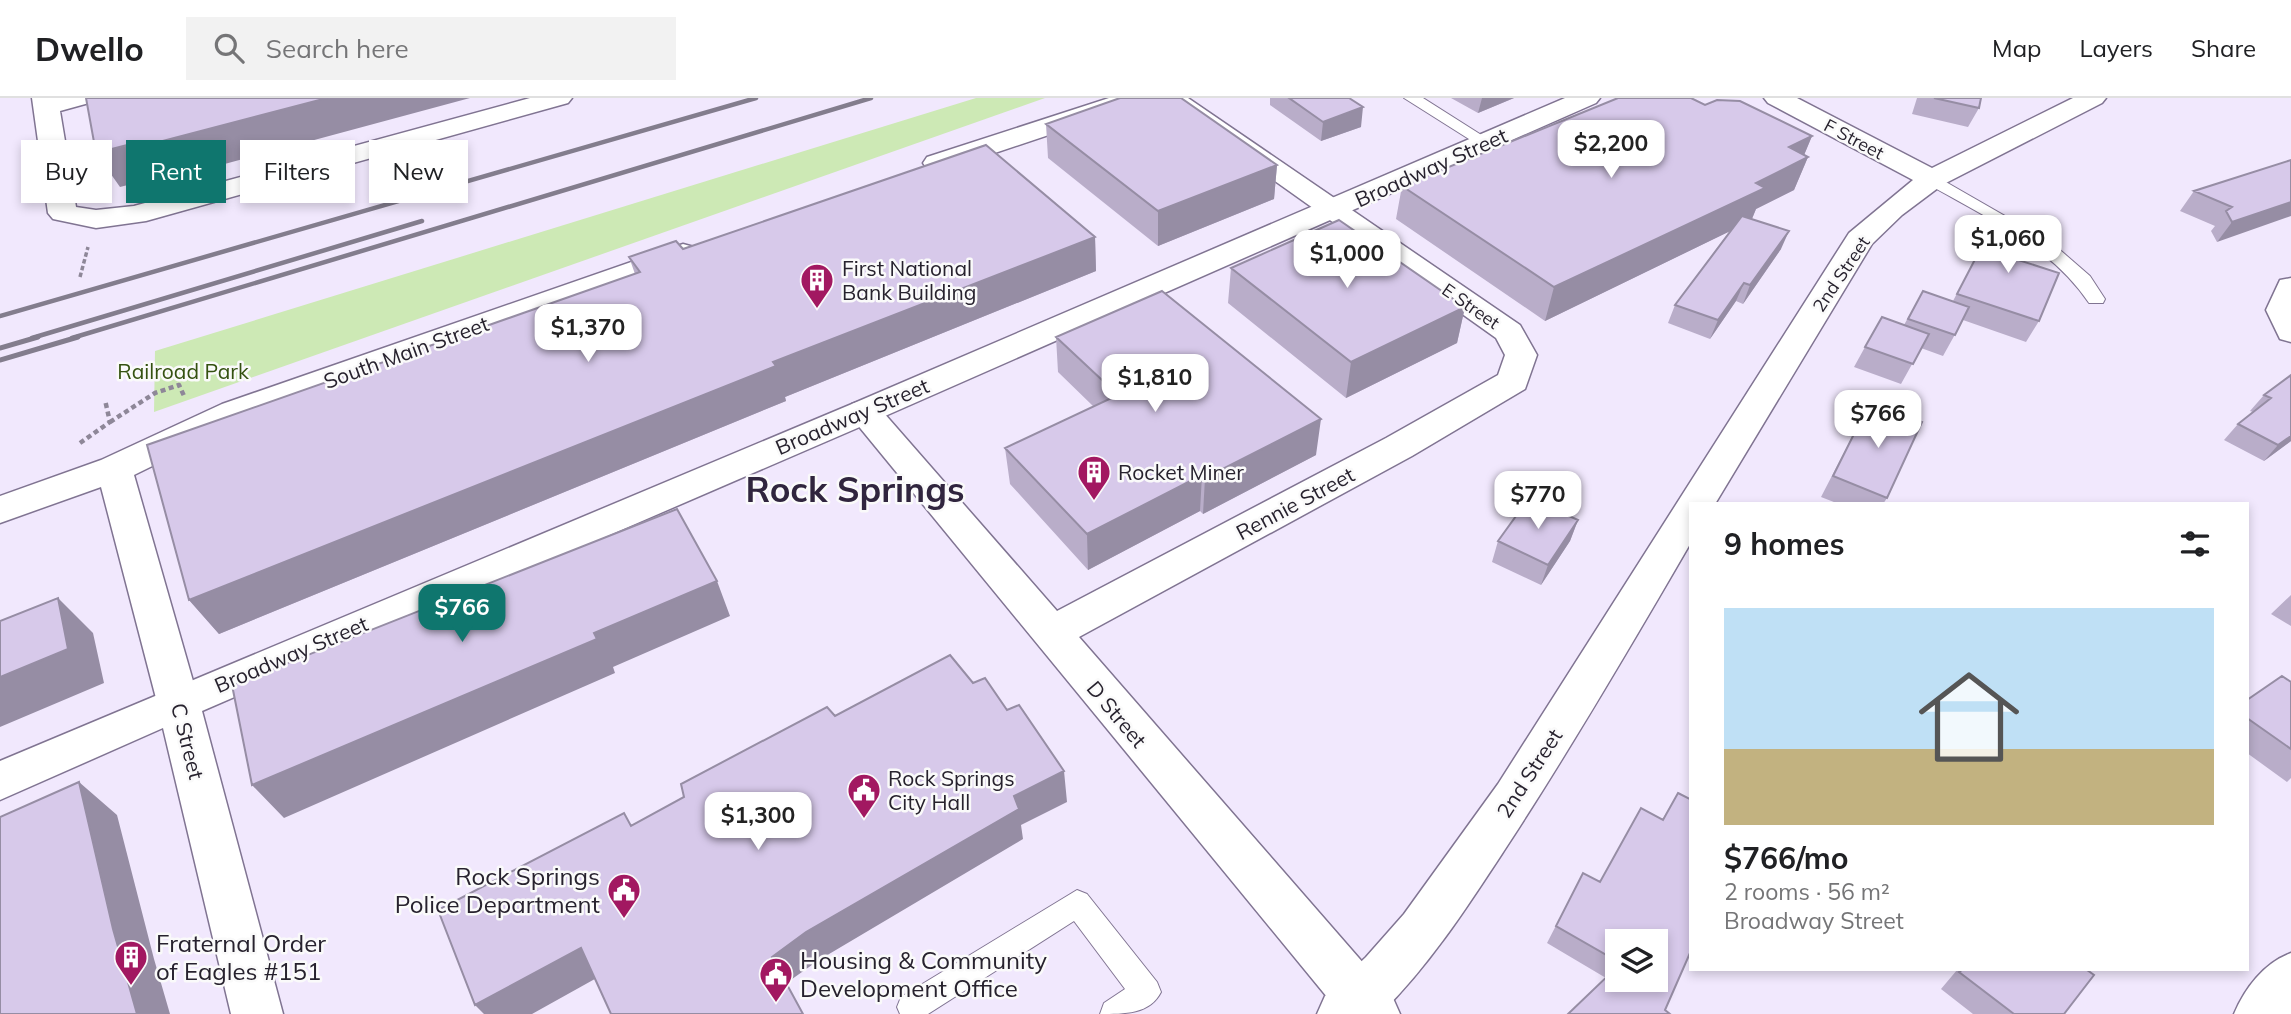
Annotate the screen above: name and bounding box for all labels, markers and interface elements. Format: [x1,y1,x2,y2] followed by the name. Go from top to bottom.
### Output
[186,17,676,80] search box
[35,28,144,69] text: Dwello
[210,29,248,67] icon: search
[266,32,409,65] text: Search here
[1992,33,2041,63] text: Map
[2079,33,2153,63] text: Layers
[2191,33,2256,63] text: Share
[1820,114,1888,164] street label: F Street
[1554,120,1668,180] pin: $2,200
[1351,122,1511,212] street label: Broadway Street
[1574,128,1648,157] text: $2,200
[21,140,112,203] chip: Buy
[126,140,226,203] chip: Rent
[240,140,355,203] chip: Filters
[369,140,468,203] chip: New
[1951,216,2065,275] pin: $1,060
[1971,223,2045,252] text: $1,060
[1290,230,1404,290] pin: $1,000
[1807,232,1875,316] street label: 2nd Street
[1310,238,1384,267] text: $1,000
[842,255,976,305] place label: First National Bank Building
[798,261,836,310] building icon: First National Bank Building
[1438,278,1504,334] street label: E Street
[531,304,645,364] pin: $1,370
[320,310,492,394] street label: South Main Street
[551,312,625,341] text: $1,370
[1098,354,1212,414] pin: $1,810
[117,358,249,384] park label: Railroad Park
[1118,362,1192,391] text: $1,810
[771,372,933,460] street label: Broadway Street
[1837,390,1919,450] pin: $766
[1850,398,1906,427] text: $766
[1075,453,1113,502] building icon: Rocket Miner
[1118,459,1244,485] place label: Rocket Miner
[1231,461,1359,545] street label: Rennie Street
[746,467,964,511] district label: Rock Springs
[1497,472,1579,531] pin: $770
[1510,479,1566,508] text: $770
[1724,525,1845,563] text: 9 homes
[2176,525,2214,563] icon: filters
[421,584,503,644] pin: $766
[434,592,490,621] text: $766
[210,610,372,698] street label: Broadway Street
[1906,654,2032,780] icon: home
[1082,675,1152,753] street label: D Street
[166,700,210,782] street label: C Street
[1491,724,1567,822] street label: 2nd Street
[888,765,1015,815] place label: Rock Springs City Hall
[845,771,883,820] public building icon: Rock Springs City Hall
[701,792,815,852] pin: $1,300
[721,800,795,829] text: $1,300
[1724,839,1848,877] text: $766/mo
[395,861,600,919] place label: Rock Springs Police Department
[605,871,643,920] public building icon: Rock Springs Police Department
[1724,877,1890,906] text: 2 rooms · 56 m²
[1724,906,1904,935] text: Broadway Street
[156,928,326,986] place label: Fraternal Order of Eagles #151
[1605,929,1668,992] map controls
[1605,929,1668,992] button: layers
[112,938,150,987] building icon: Fraternal Order of Eagles #151
[800,945,1047,1003] place label: Housing & Community Development Office
[757,955,795,1004] public building icon: Housing & Community Development Office

